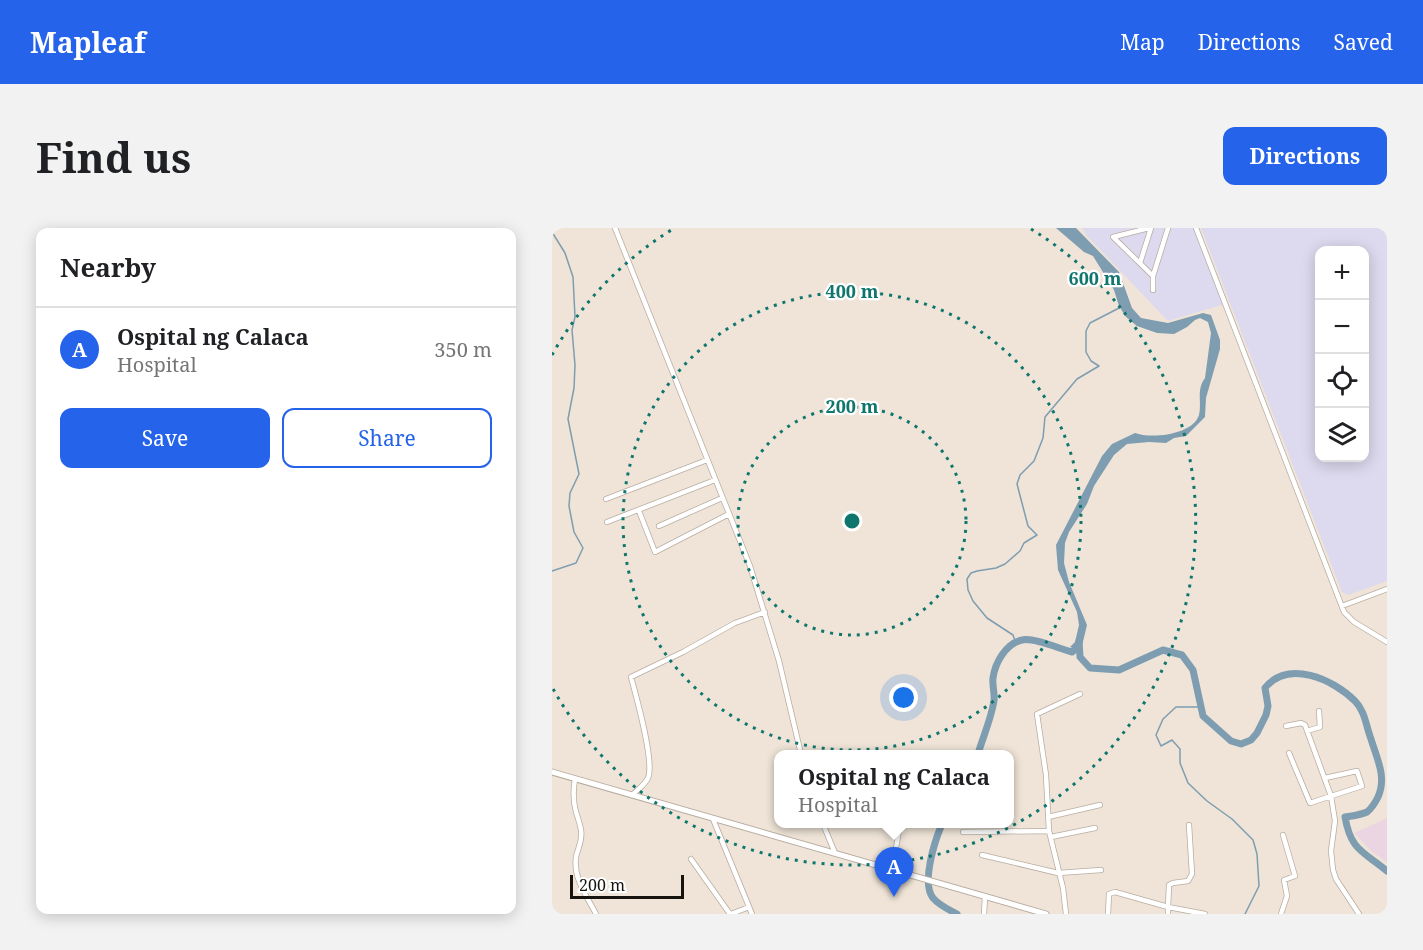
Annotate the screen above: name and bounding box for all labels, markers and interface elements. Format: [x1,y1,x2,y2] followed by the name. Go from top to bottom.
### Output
[30,23,146,61] text: Mapleaf
[1120,28,1165,56] text: Map
[1198,28,1300,56] text: Directions
[1333,28,1393,56] text: Saved
[1223,127,1387,185] button: Directions
[36,128,191,185] text: Find us
[1315,246,1369,462] map controls
[1315,246,1369,300] button: +
[60,249,156,285] text: Nearby
[1069,266,1122,290] text: 600 m
[826,279,879,303] text: 400 m
[1315,300,1369,354] button: −
[117,321,309,351] text: Ospital ng Calaca
[72,336,87,363] text: A
[434,336,492,363] text: 350 m
[117,351,197,378] text: Hospital
[1315,354,1369,408] button: locate
[826,394,879,418] text: 200 m
[60,408,270,468] button: Save
[282,408,492,468] button: Share
[1315,408,1369,462] button: layers
[842,511,862,531] centre of rings
[889,683,918,712] your location
[774,750,1014,828] popup
[798,761,990,791] text: Ospital ng Calaca
[798,791,878,818] text: Hospital
[874,848,914,897] pin: A
[570,872,684,900] scale bar
[579,874,625,896] text: 200 m

